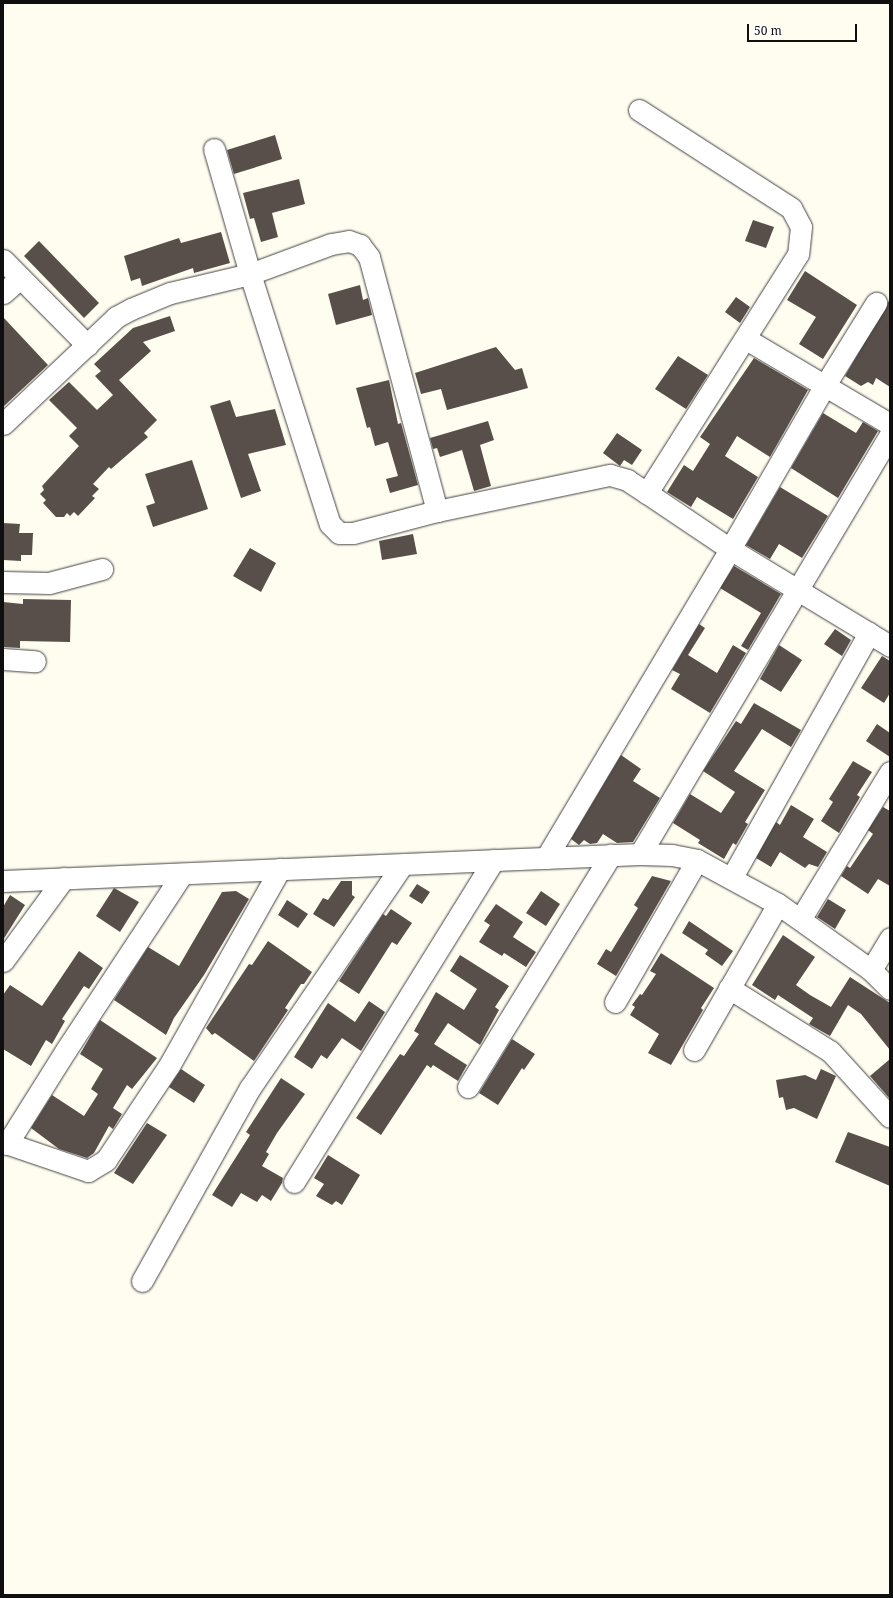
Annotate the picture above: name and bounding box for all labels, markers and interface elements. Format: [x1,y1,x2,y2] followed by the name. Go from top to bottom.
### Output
[749,16,859,42] scale bar
[754,22,782,39] text: 50 m

